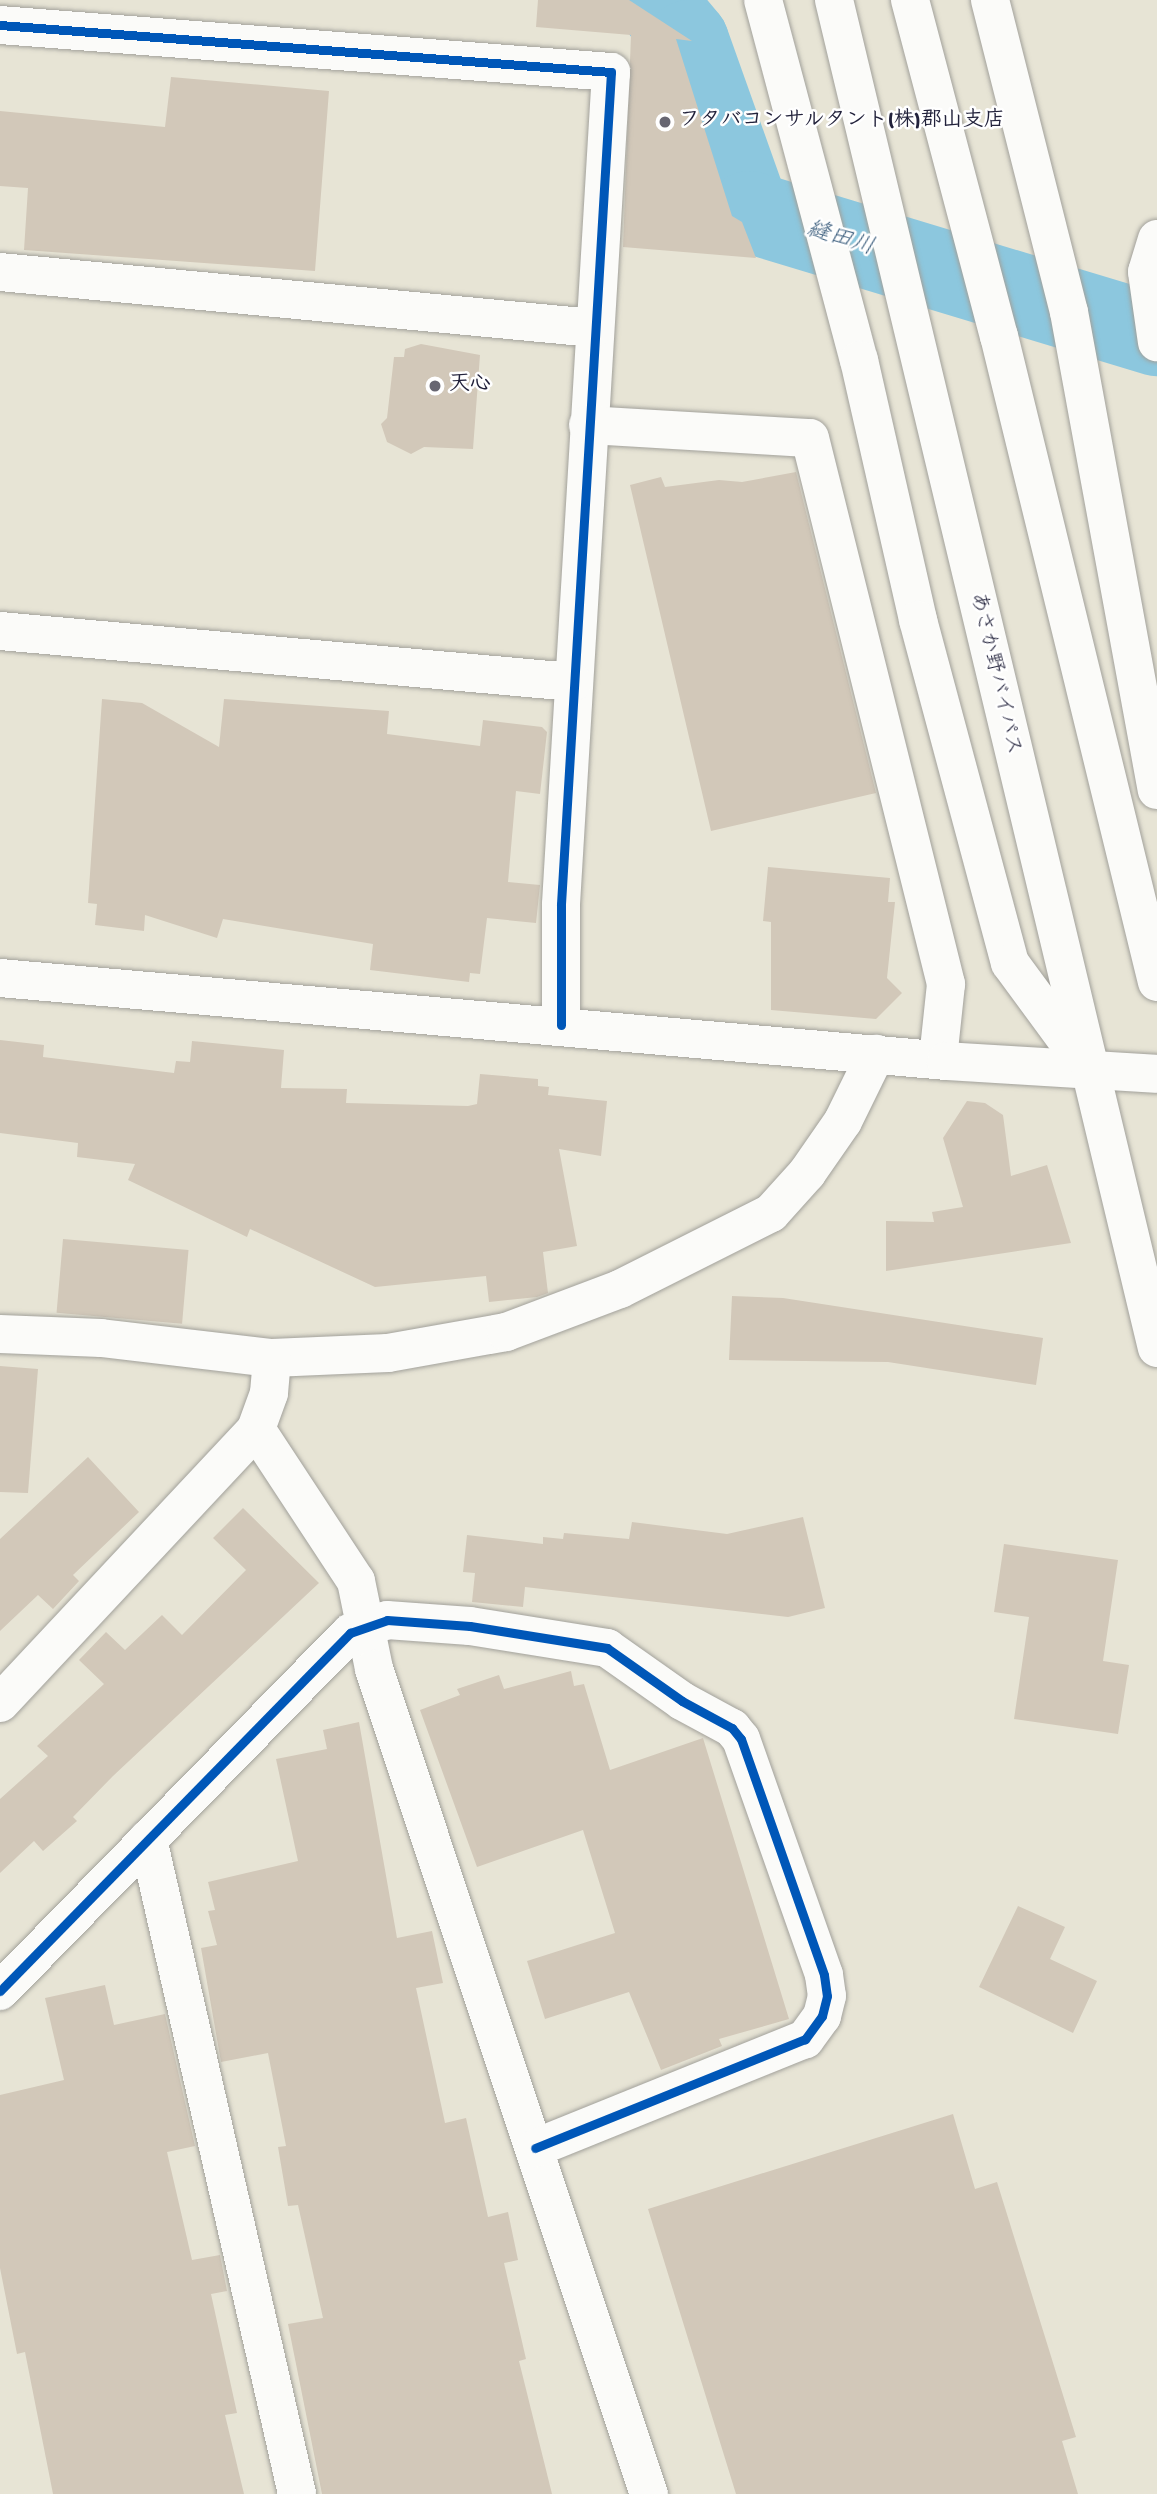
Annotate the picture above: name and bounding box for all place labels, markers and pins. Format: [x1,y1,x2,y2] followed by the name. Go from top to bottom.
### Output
[679,109,1006,135] place label: フタバコンサルタント(株)郡山支店
[657,114,673,130] marker: フタバコンサルタント(株)郡山支店
[449,373,491,399] place label: 天心
[427,378,443,394] marker: 天心

